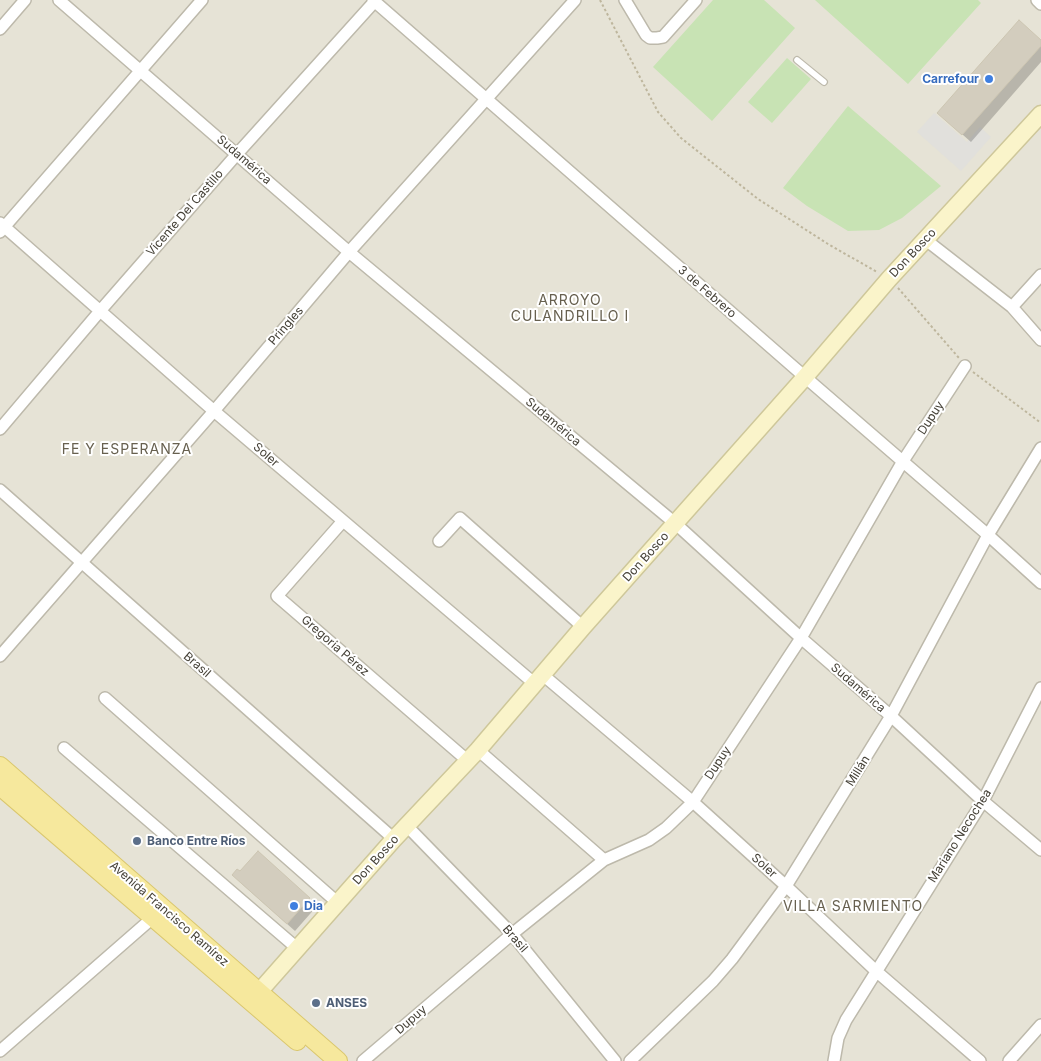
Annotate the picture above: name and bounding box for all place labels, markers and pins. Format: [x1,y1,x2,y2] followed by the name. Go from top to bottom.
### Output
[922,72,979,86] place label: Carrefour
[983,73,995,85] marker: Carrefour
[147,834,246,848] place label: Banco Entre Ríos
[131,835,143,847] marker: Banco Entre Ríos
[304,899,323,913] place label: Dia
[288,900,300,912] marker: Dia
[326,996,367,1010] place label: ANSES
[310,997,322,1009] marker: ANSES

